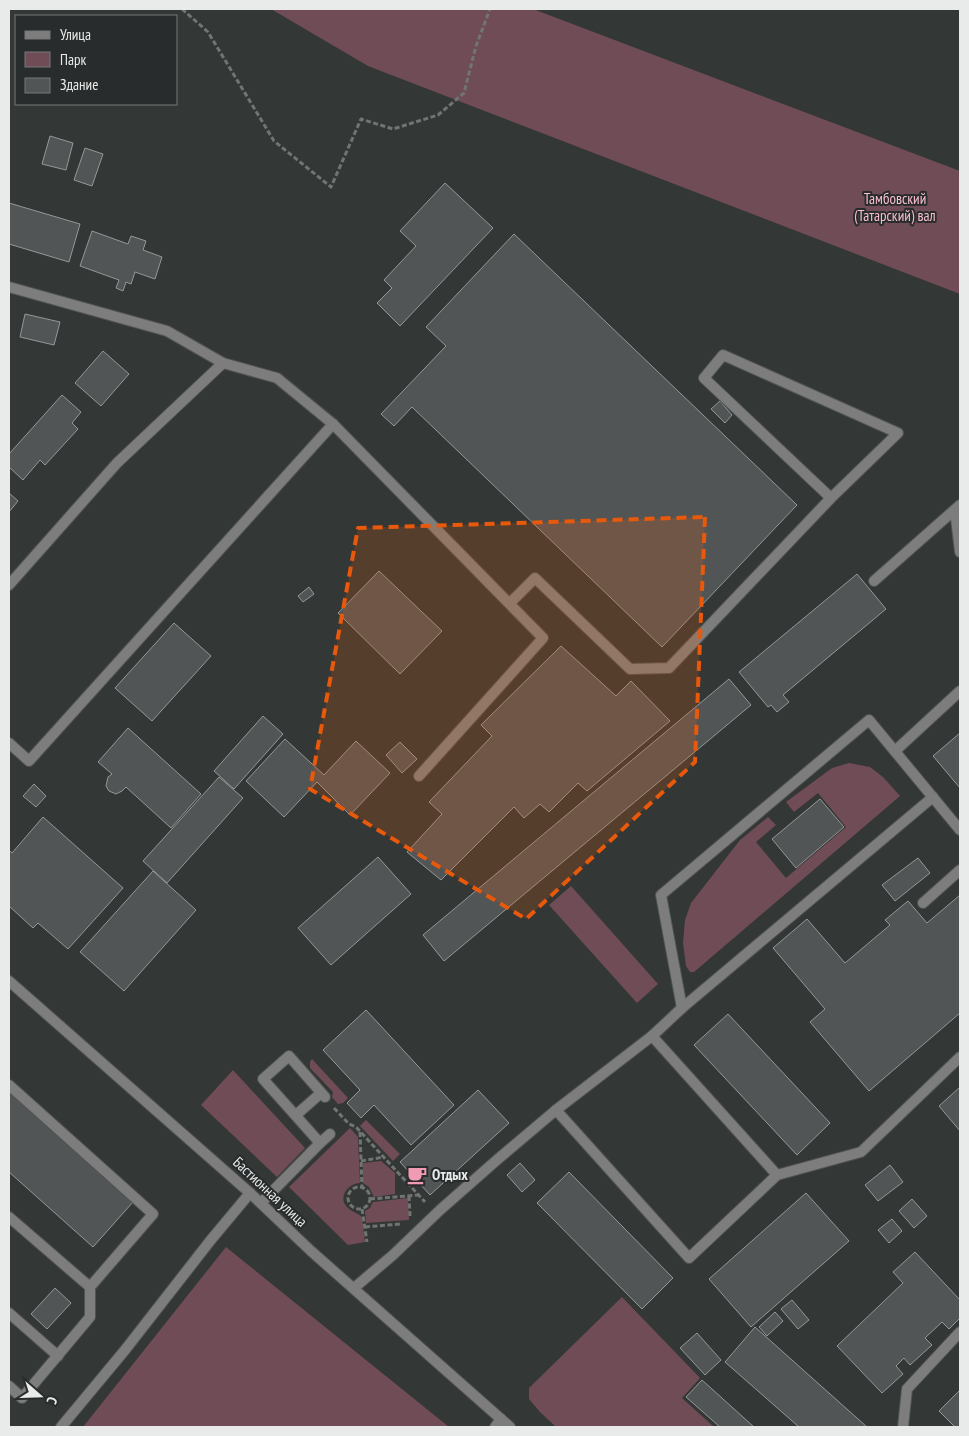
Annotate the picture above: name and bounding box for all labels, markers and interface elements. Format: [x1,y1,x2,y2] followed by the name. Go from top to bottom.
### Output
[15,15,178,105] legend
[60,25,91,44] text: Улица
[60,50,86,69] text: Парк
[60,75,98,94] text: Здание
[854,189,936,225] park label: Тамбовский (Татарский) вал
[229,1152,311,1231] street label: Бастионная улица
[406,1164,428,1186] cafe icon: Отдых
[432,1165,468,1184] place label: Отдых
[15,1371,65,1421] north arrow
[42,1394,62,1407] text: С

